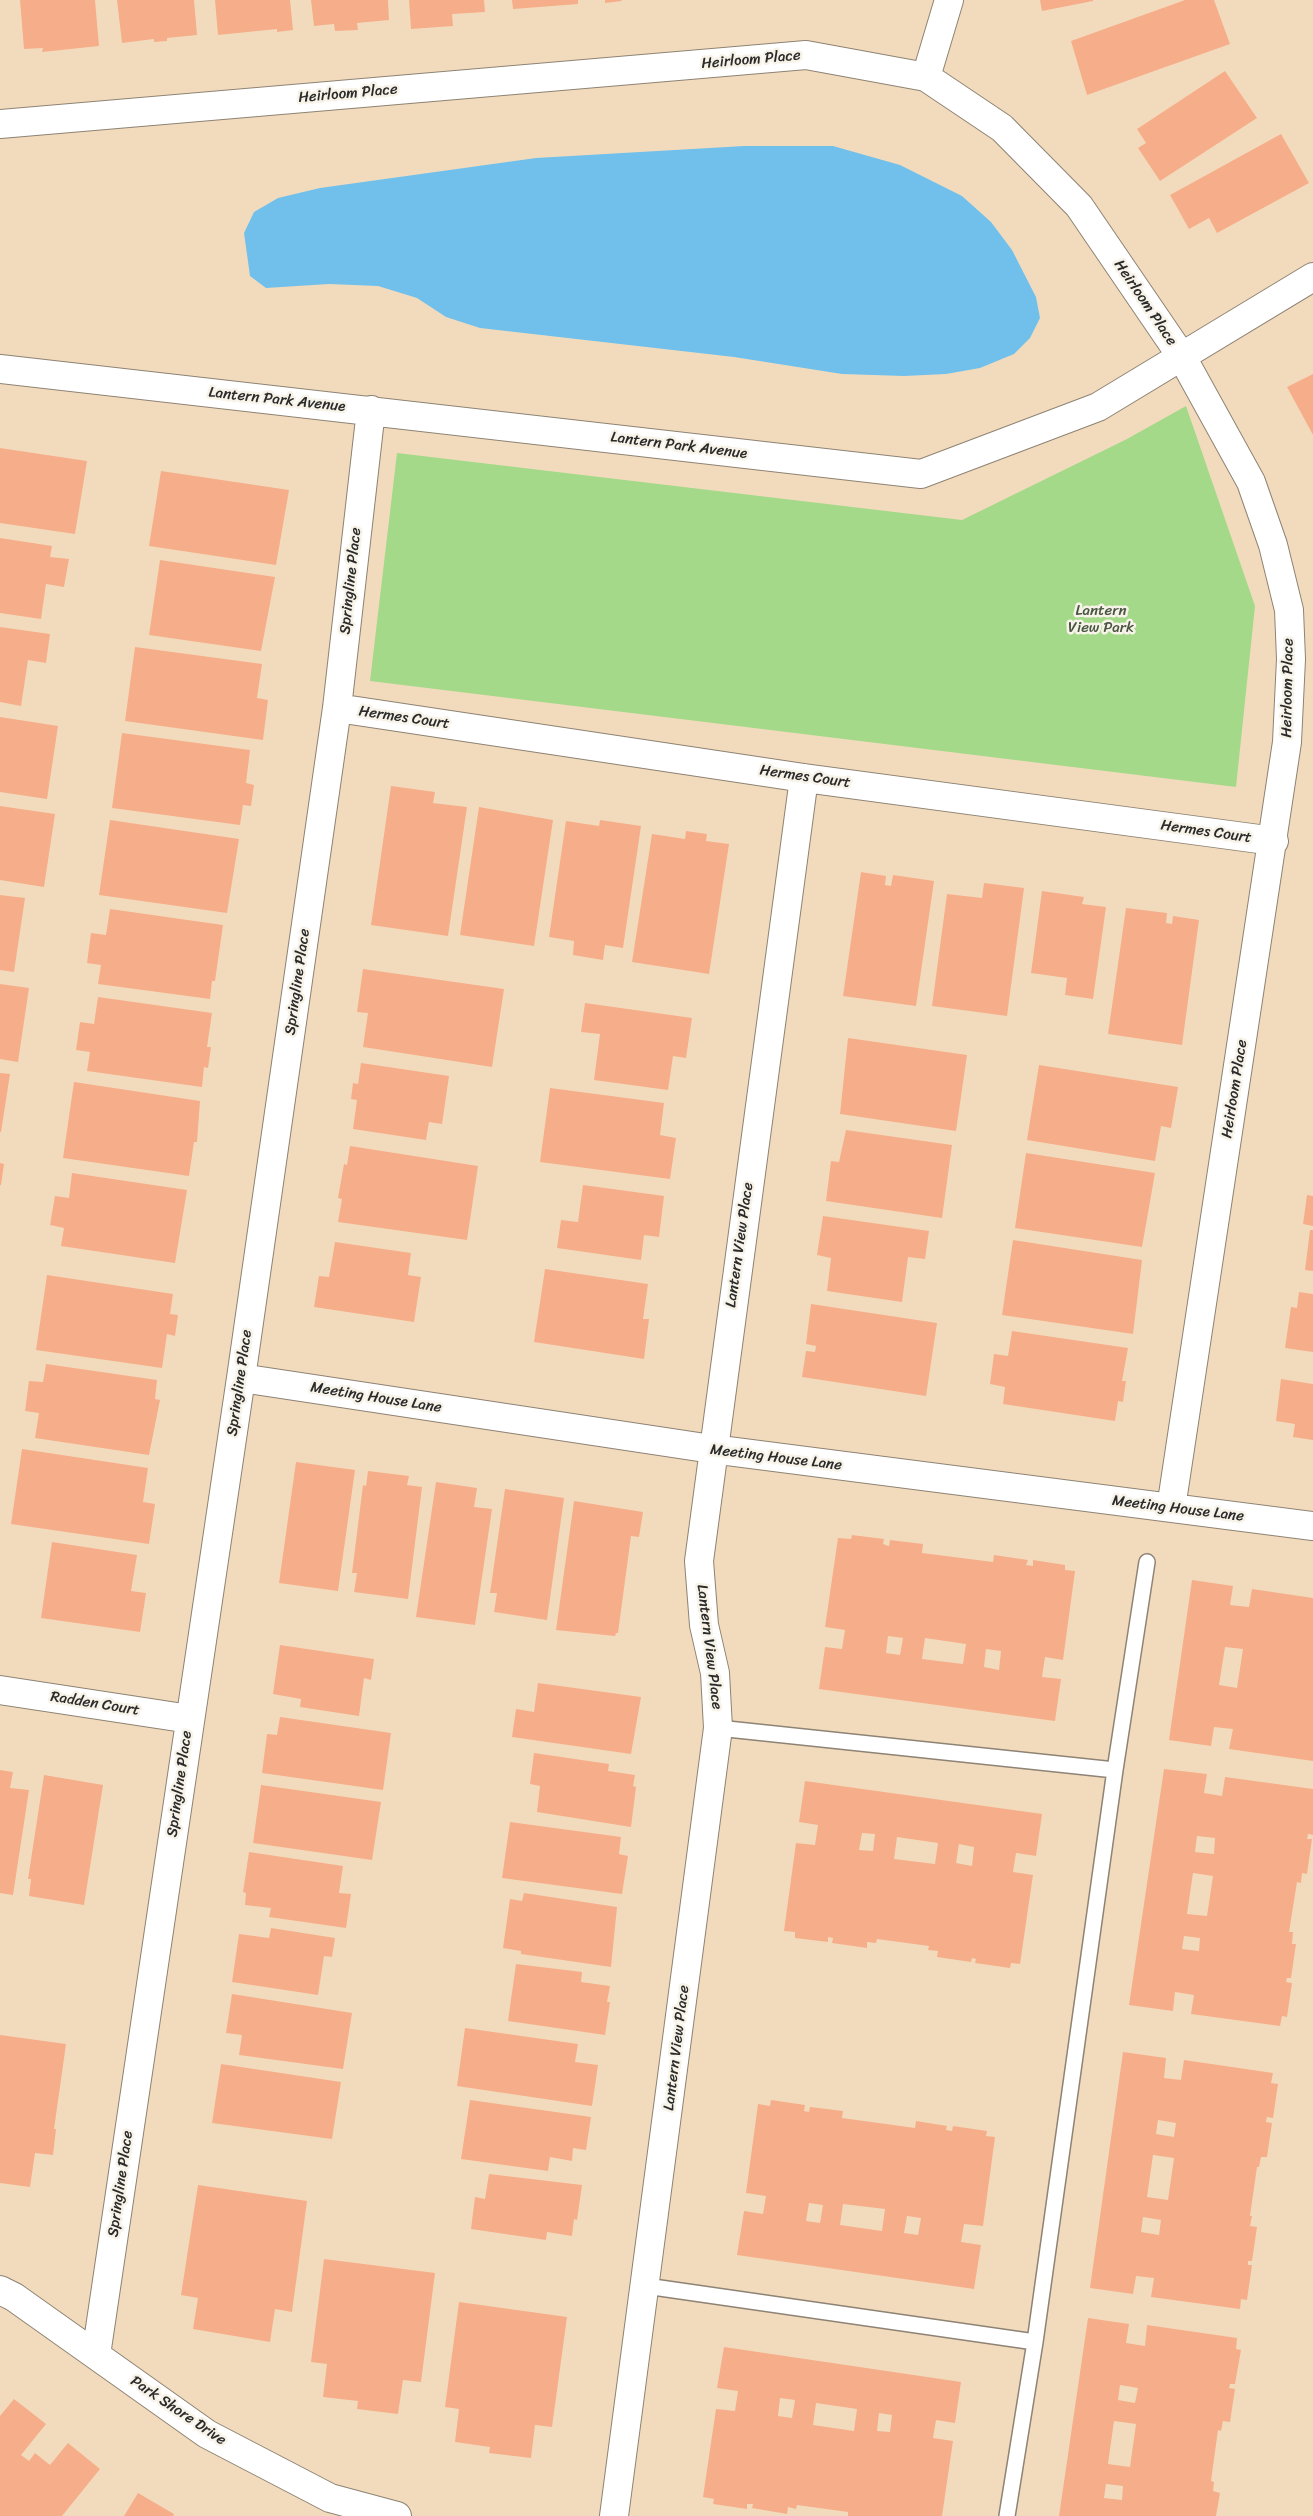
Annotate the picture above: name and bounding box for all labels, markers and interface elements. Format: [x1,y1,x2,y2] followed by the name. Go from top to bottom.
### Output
[701,47,801,73] street label: Heirloom Place
[298,81,398,107] street label: Heirloom Place
[1110,257,1180,349] street label: Heirloom Place
[208,384,346,416] street label: Lantern Park Avenue
[610,429,748,463] street label: Lantern Park Avenue
[336,527,366,635] street label: Springline Place
[1068,602,1134,637] park label: Lantern View Park
[1278,638,1298,738] street label: Heirloom Place
[357,703,451,733] street label: Hermes Court
[758,762,852,792] street label: Hermes Court
[1159,817,1253,847] street label: Hermes Court
[282,928,314,1036] street label: Springline Place
[1218,1038,1252,1140] street label: Heirloom Place
[722,1181,758,1309] street label: Lantern View Place
[224,1329,256,1437] street label: Springline Place
[309,1379,443,1417] street label: Meeting House Lane
[709,1441,843,1475] street label: Meeting House Lane
[1111,1492,1245,1526] street label: Meeting House Lane
[692,1583,726,1711] street label: Lantern View Place
[49,1688,141,1720] street label: Radden Court
[164,1730,196,1838] street label: Springline Place
[660,1984,694,2112] street label: Lantern View Place
[105,2130,137,2238] street label: Springline Place
[127,2372,229,2450] street label: Park Shore Drive

